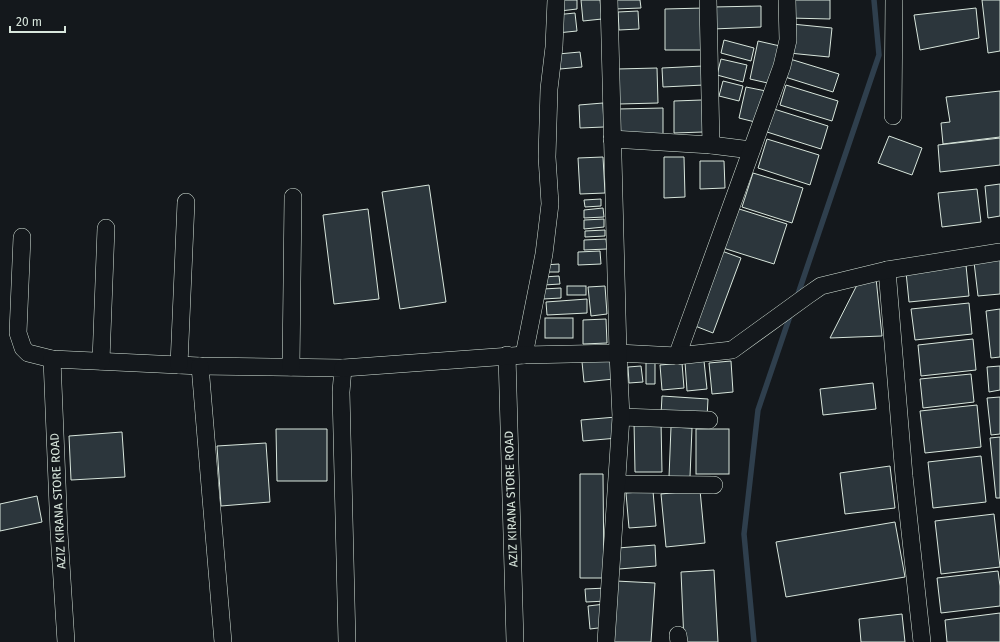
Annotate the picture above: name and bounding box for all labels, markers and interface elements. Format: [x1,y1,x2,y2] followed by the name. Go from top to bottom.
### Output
[10,8,65,34] scale bar
[16,15,42,29] text: 20 m
[502,430,520,567] street label: AZIZ KIRANA STORE ROAD
[47,432,69,569] street label: AZIZ KIRANA STORE ROAD

